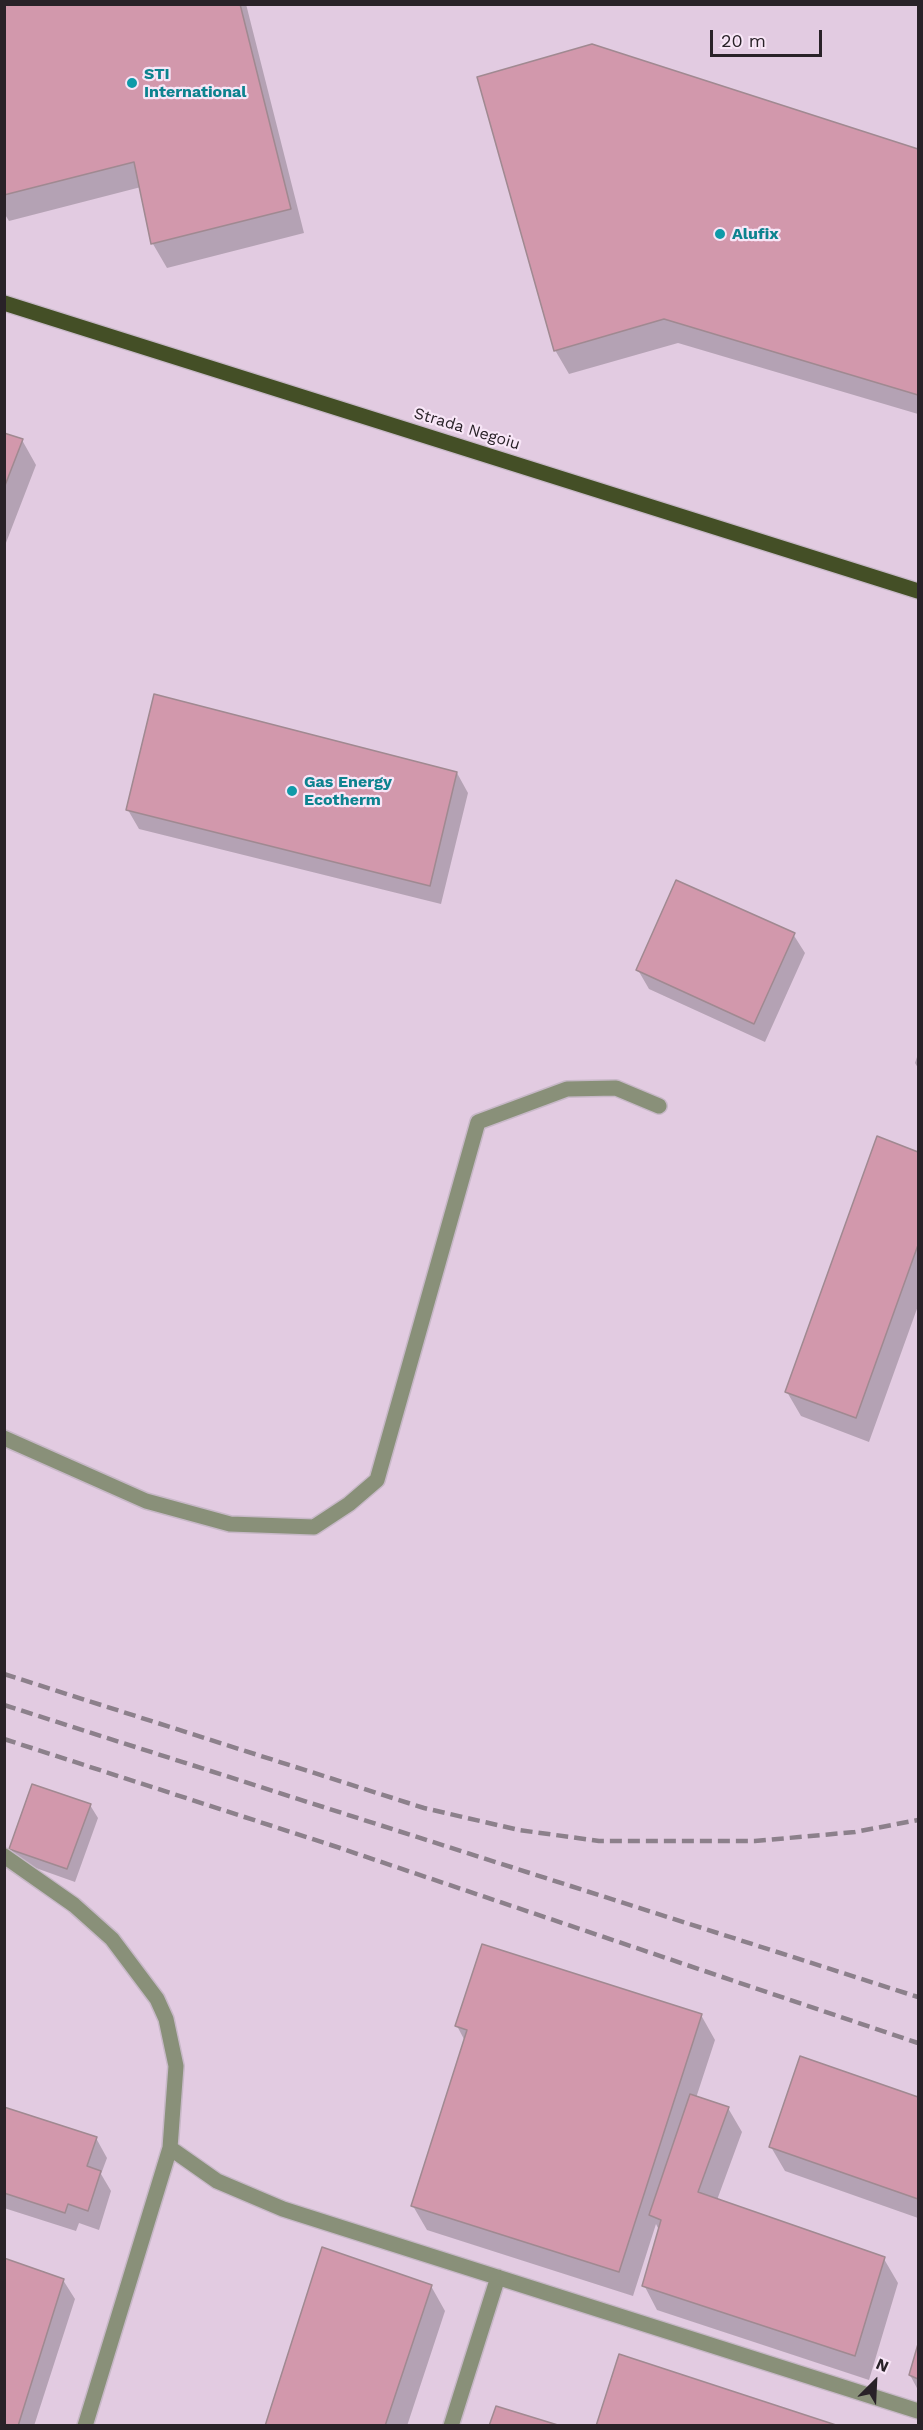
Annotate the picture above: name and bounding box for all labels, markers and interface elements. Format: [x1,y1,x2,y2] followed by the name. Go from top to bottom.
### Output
[713,18,826,56] scale bar
[721,30,766,51] text: 20 m
[144,64,247,102] place label: STI International
[125,76,139,90] marker: STI International
[732,224,779,244] place label: Alufix
[713,227,727,241] marker: Alufix
[412,404,522,454] street label: Strada Negoiu
[304,772,392,810] place label: Gas Energy Ecotherm
[285,784,299,798] marker: Gas Energy Ecotherm
[845,2352,905,2412] north arrow
[873,2354,892,2376] text: N

